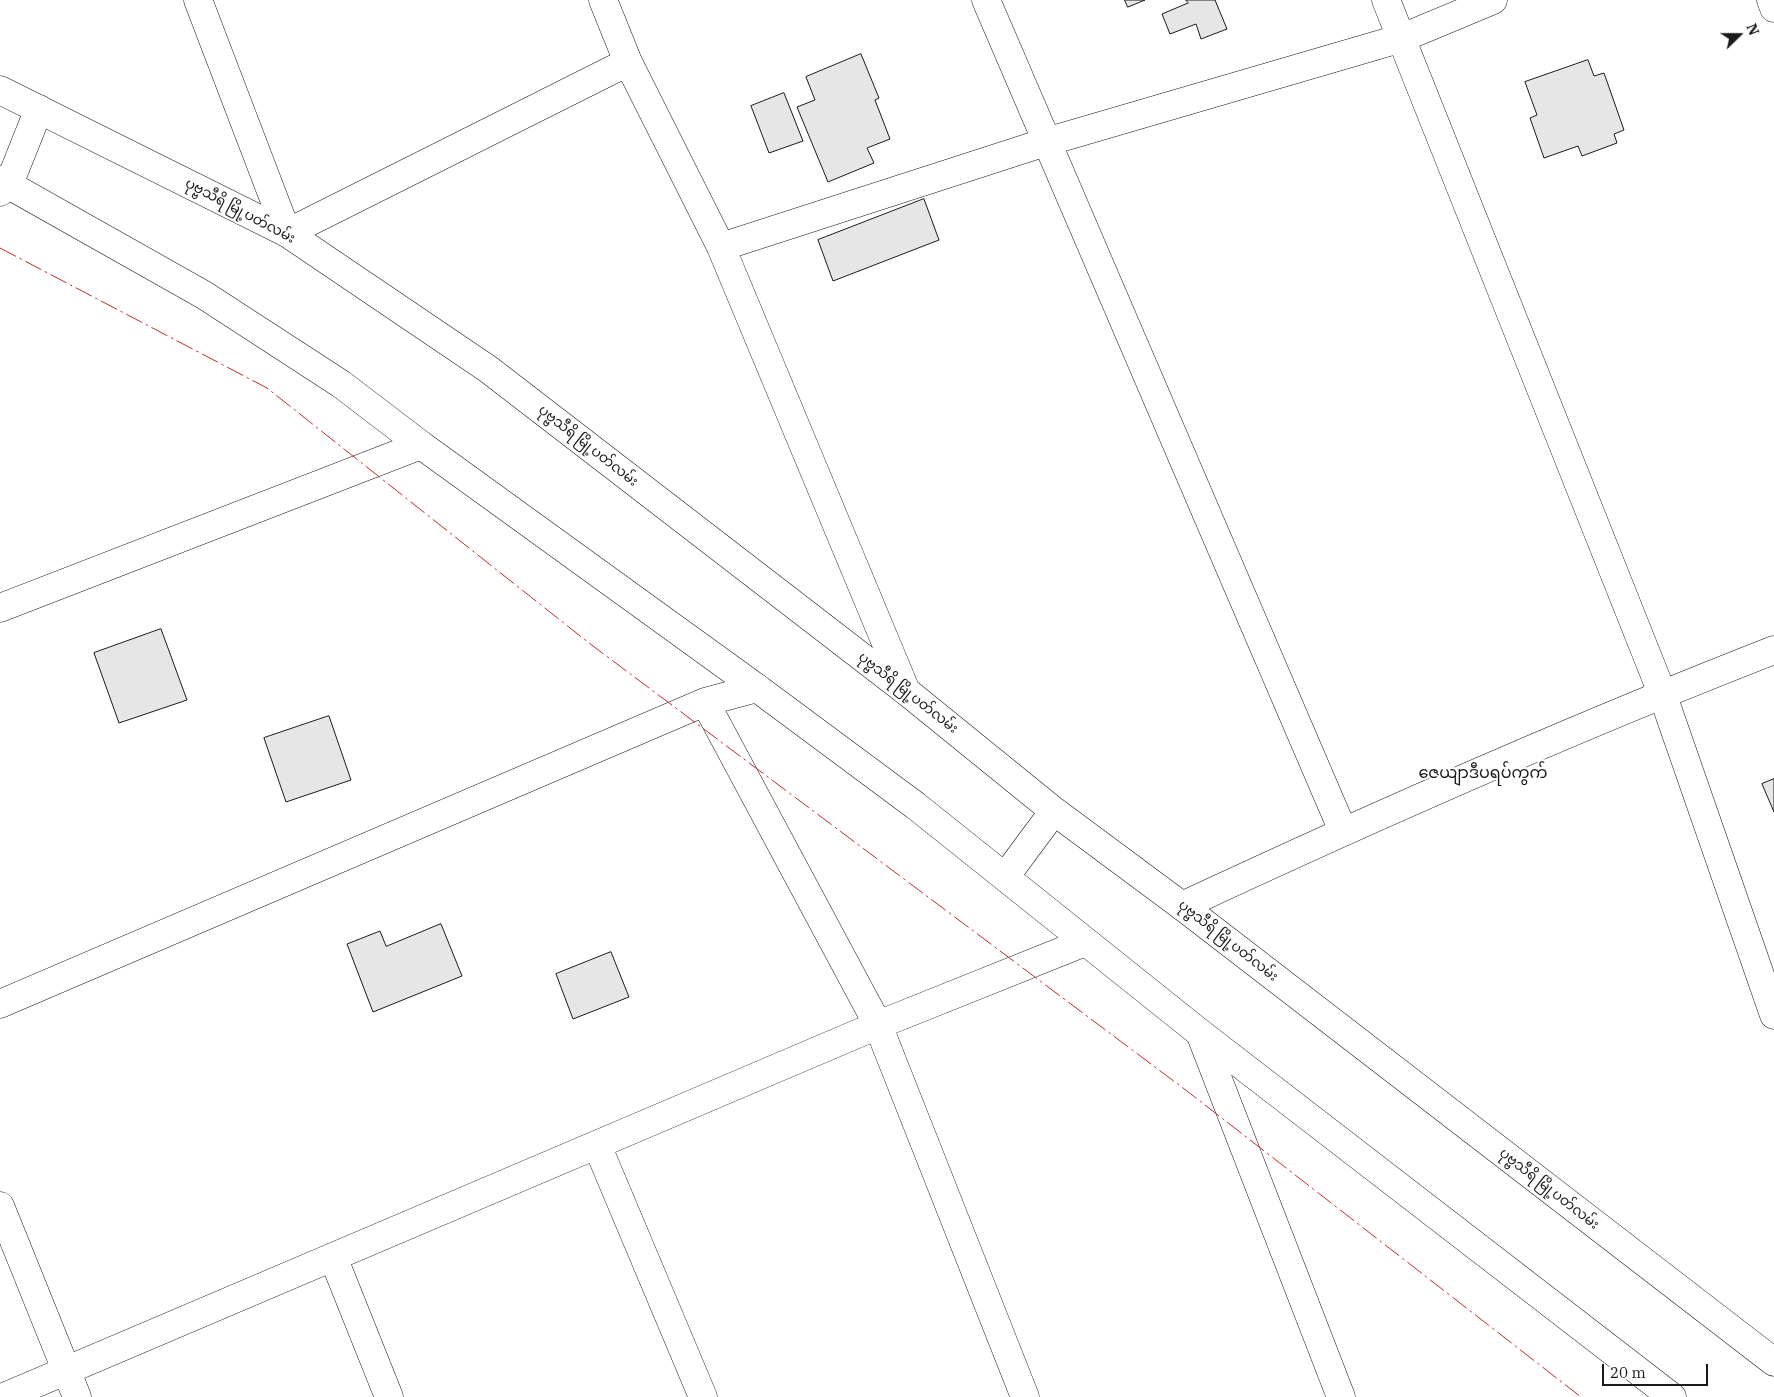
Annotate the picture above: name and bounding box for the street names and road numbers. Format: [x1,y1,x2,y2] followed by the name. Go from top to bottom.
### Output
[182,175,298,247] street label: ပုဗ္ဗသီရိ မြို့ပတ်လမ်း
[535,402,641,490] street label: ပုဗ္ဗသီရိ မြို့ပတ်လမ်း
[855,649,961,737] street label: ပုဗ္ဗသီရိ မြို့ပတ်လမ်း
[1175,897,1281,985] street label: ပုဗ္ဗသီရိ မြို့ပတ်လမ်း
[1496,1145,1602,1233] street label: ပုဗ္ဗသီရိ မြို့ပတ်လမ်း

